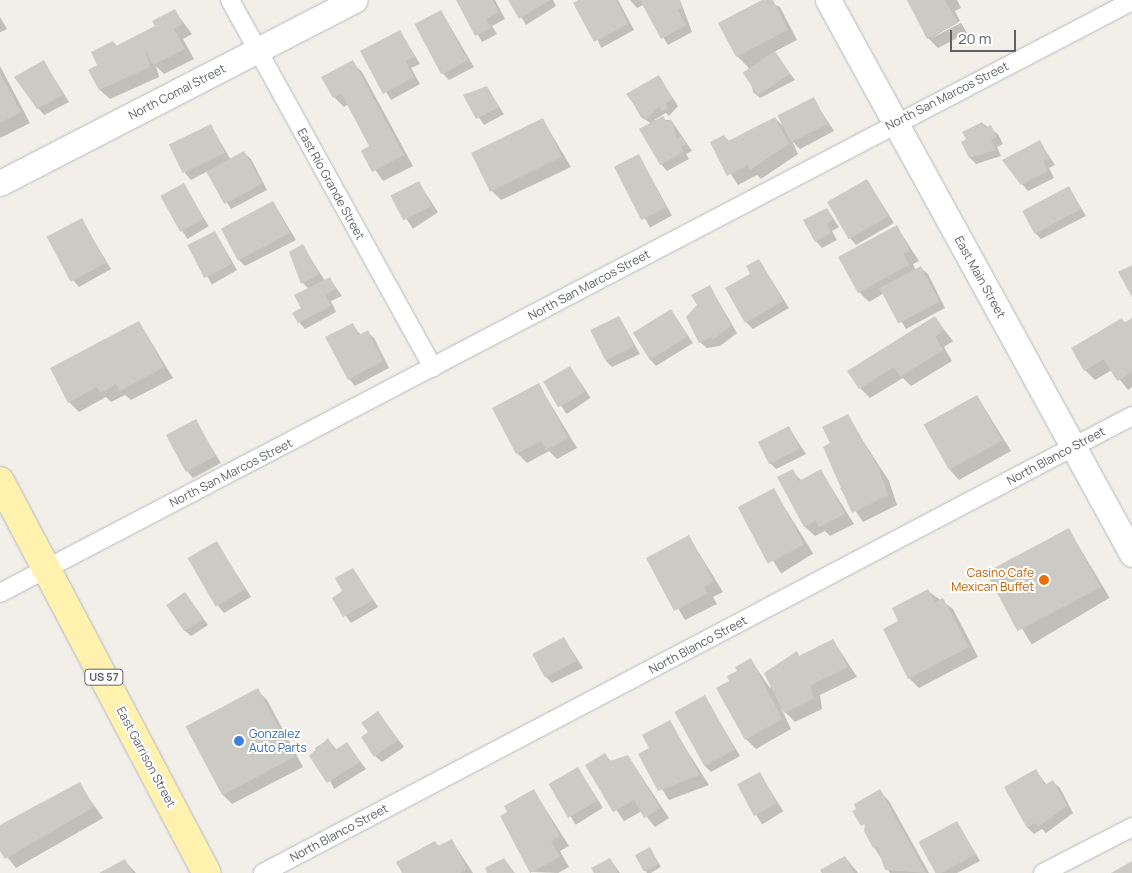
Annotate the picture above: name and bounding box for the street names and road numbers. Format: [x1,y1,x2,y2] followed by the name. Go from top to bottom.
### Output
[883,59,1011,133] street label: North San Marcos Street
[126,61,228,123] street label: North Comal Street
[294,126,368,242] street label: East Río Grande Street
[952,234,1008,320] street label: East Main Street
[526,247,652,323] street label: North San Marcos Street
[1004,424,1108,488] street label: North Blanco Street
[167,436,295,510] street label: North San Marcos Street
[646,613,750,677] street label: North Blanco Street
[84,669,124,686] road number: US 57
[113,704,179,810] street label: East Garrison Street
[287,801,391,865] street label: North Blanco Street

